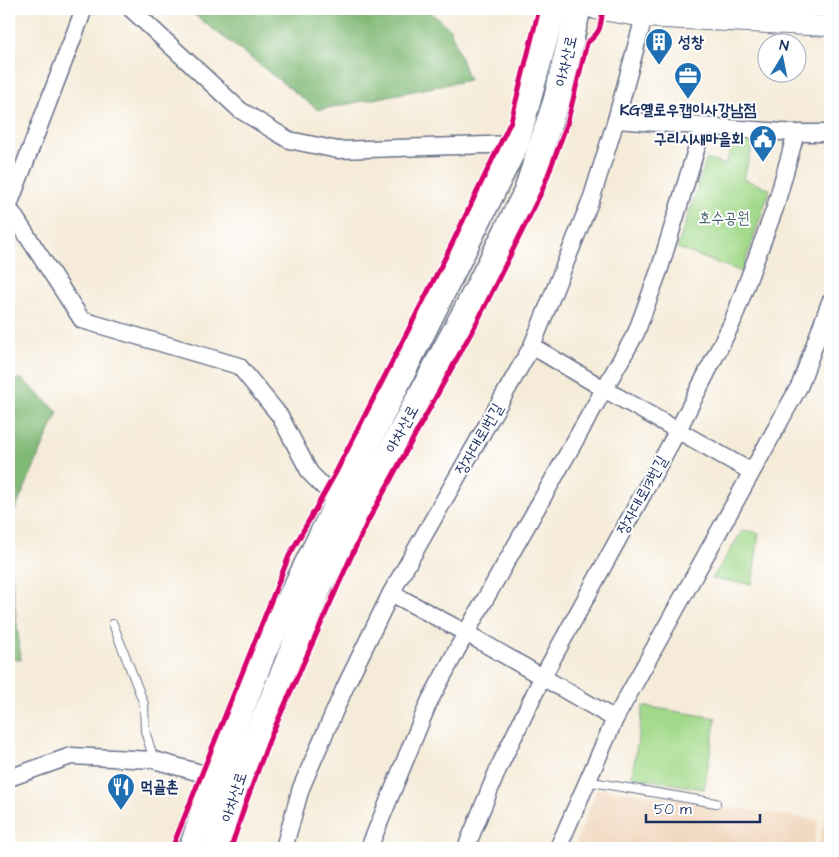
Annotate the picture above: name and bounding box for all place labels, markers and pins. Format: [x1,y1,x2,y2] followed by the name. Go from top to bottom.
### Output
[644,27,674,66] building icon: 성창
[678,31,704,53] place label: 성창
[673,61,703,100] office icon: KG옐로우캡이사강남점
[620,99,756,121] place label: KG옐로우캡이사강남점
[748,124,778,163] public building icon: 구리시새마을회
[654,128,744,150] place label: 구리시새마을회
[106,772,136,811] restaurant icon: 먹골촌
[140,776,179,798] place label: 먹골촌

